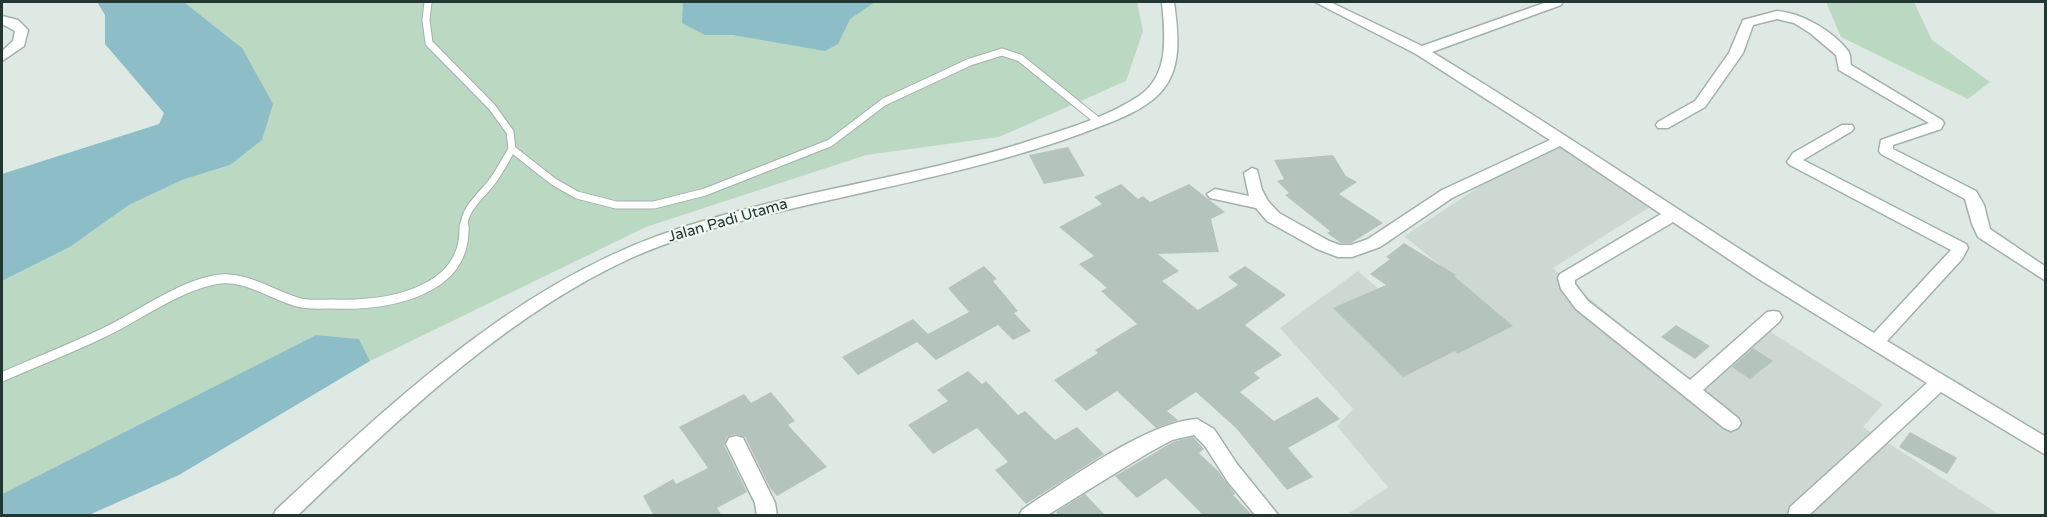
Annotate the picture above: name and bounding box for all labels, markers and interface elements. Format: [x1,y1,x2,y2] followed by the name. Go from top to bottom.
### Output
[666,195,790,247] street label: Jalan Padi Utama

